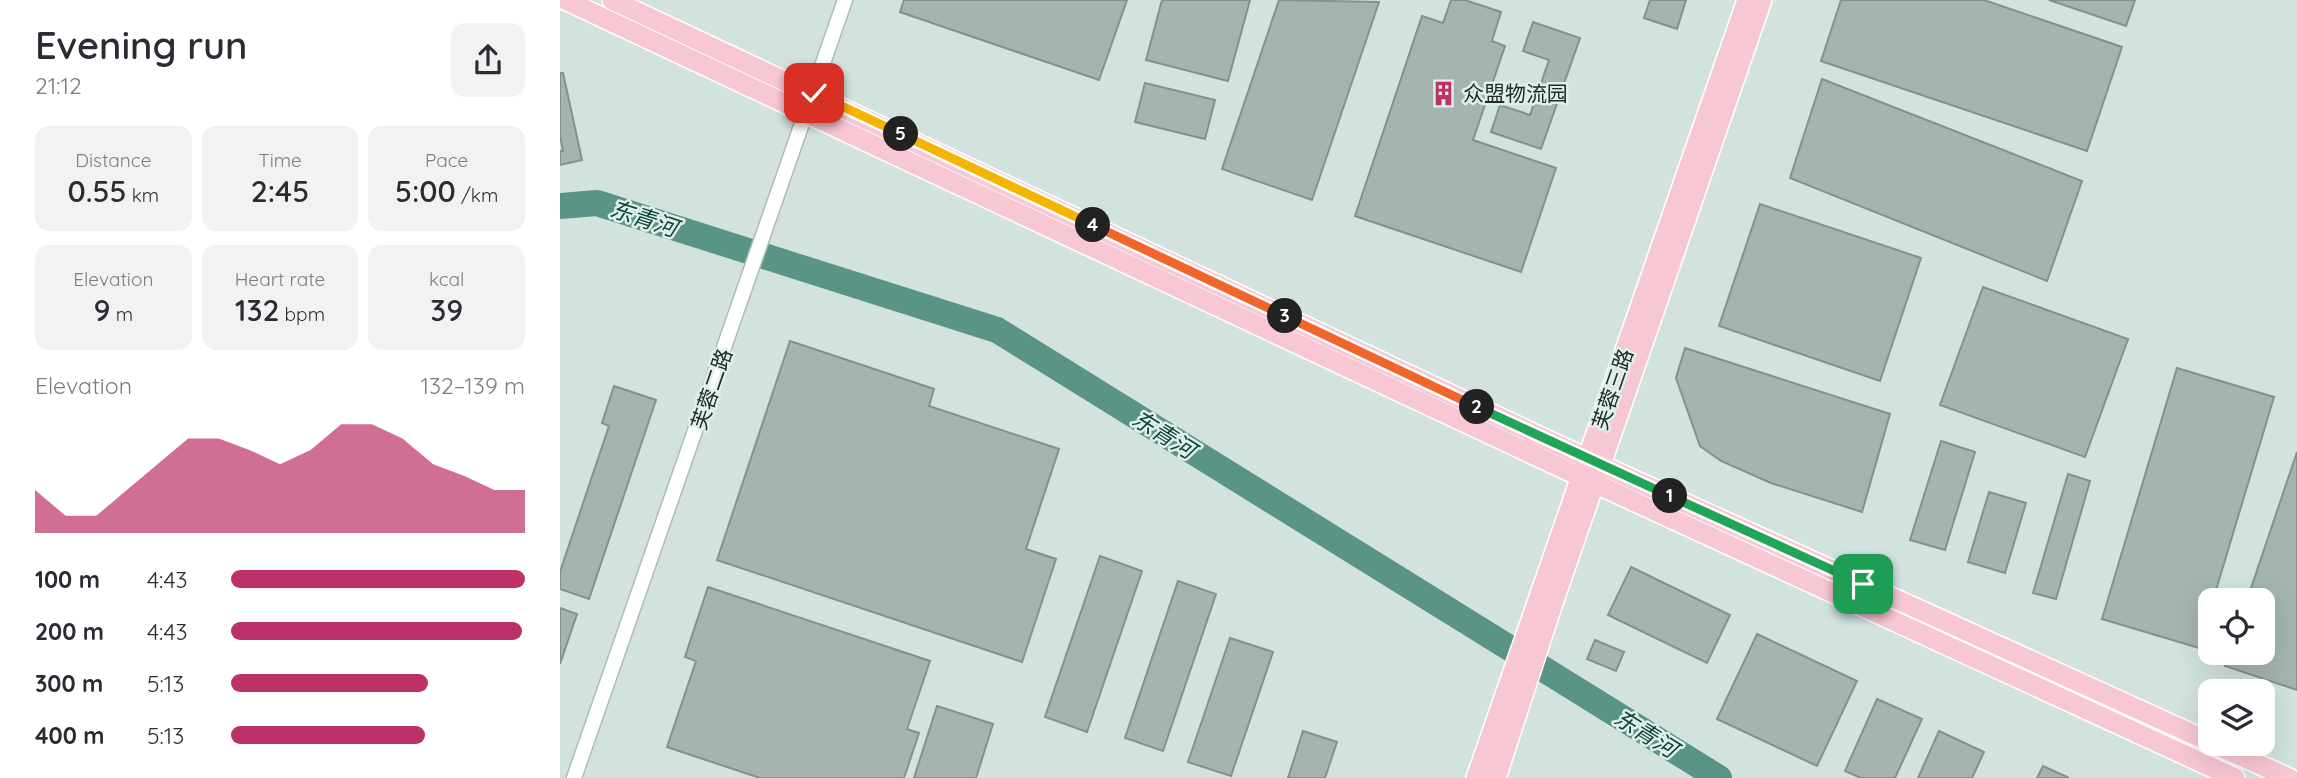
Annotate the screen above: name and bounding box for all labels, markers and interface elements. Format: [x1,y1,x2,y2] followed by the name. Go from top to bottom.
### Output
[35,21,248,69] text: Evening run
[451,23,525,97] button: share
[784,63,844,123] pin
[35,71,82,100] text: 21:12
[795,74,833,112] icon: check
[1429,79,1457,107] building icon: 众盟物流园
[1463,80,1568,106] place label: 众盟物流园
[884,116,918,152] pin: 5
[895,121,906,145] text: 5
[75,148,151,172] text: Distance
[258,148,302,172] text: Time
[425,148,468,172] text: Pace
[67,172,126,210] text: 0.55
[251,172,309,210] text: 2:45
[395,172,456,210] text: 5:00
[126,183,159,207] text: km
[456,183,498,207] text: /km
[607,194,685,244] water label: 东青河
[1076,208,1110,243] pin: 4
[1087,212,1098,236] text: 4
[73,267,153,291] text: Elevation
[235,267,325,291] text: Heart rate
[429,267,464,291] text: kcal
[94,291,111,329] text: 9
[235,291,279,329] text: 132
[430,291,463,329] text: 39
[1268,298,1302,334] pin: 3
[111,302,133,326] text: m
[279,302,325,326] text: bpm
[1279,303,1290,327] text: 3
[685,345,737,433] street label: 芙蓉二路
[1586,345,1638,433] street label: 芙蓉三路
[35,371,132,400] text: Elevation
[420,371,525,400] text: 132–139 m
[1460,390,1494,424] pin: 2
[1471,394,1482,418] text: 2
[1127,403,1204,467] water label: 东青河
[1652,478,1688,514] pin: 1
[1666,483,1673,507] text: 1
[1833,554,1893,614] pin
[35,565,100,594] text: 100 m
[147,565,188,594] text: 4:43
[1844,565,1882,603] icon: arrive
[2198,588,2275,756] map controls
[2198,588,2275,665] button: locate
[35,617,104,646] text: 200 m
[147,617,188,646] text: 4:43
[35,669,103,698] text: 300 m
[147,669,184,698] text: 5:13
[2198,679,2275,756] button: layers
[1609,702,1686,766] water label: 东青河
[35,721,104,750] text: 400 m
[147,721,184,750] text: 5:13

